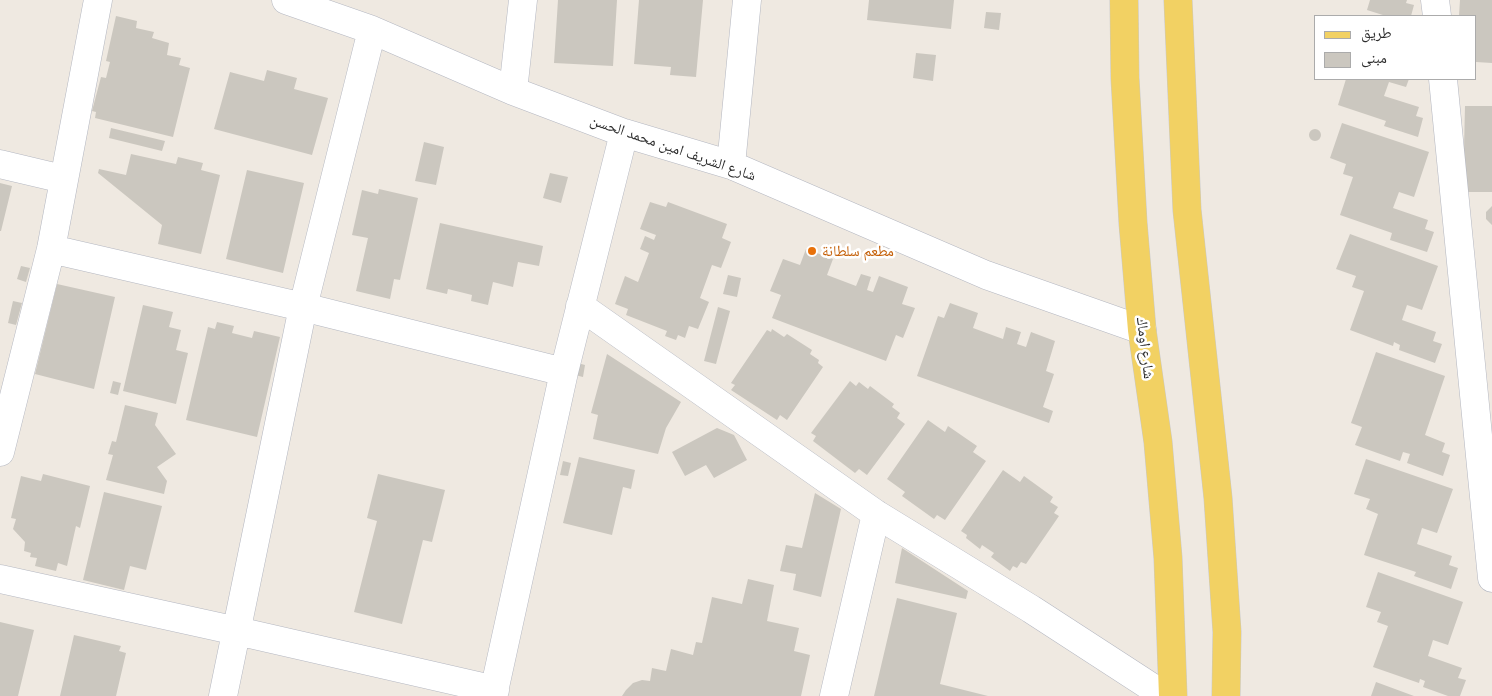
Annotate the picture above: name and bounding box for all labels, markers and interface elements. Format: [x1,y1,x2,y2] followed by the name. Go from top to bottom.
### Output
[1314,15,1477,80] legend
[1361,24,1392,42] text: طريق
[1361,49,1387,67] text: مبنى
[588,111,758,185] street label: شارع الشريف امين محمد الحسن
[822,242,894,260] place label: مطعم سلطانة
[806,245,818,257] marker: مطعم سلطانة
[1132,316,1158,380] street label: شارع اوماك

